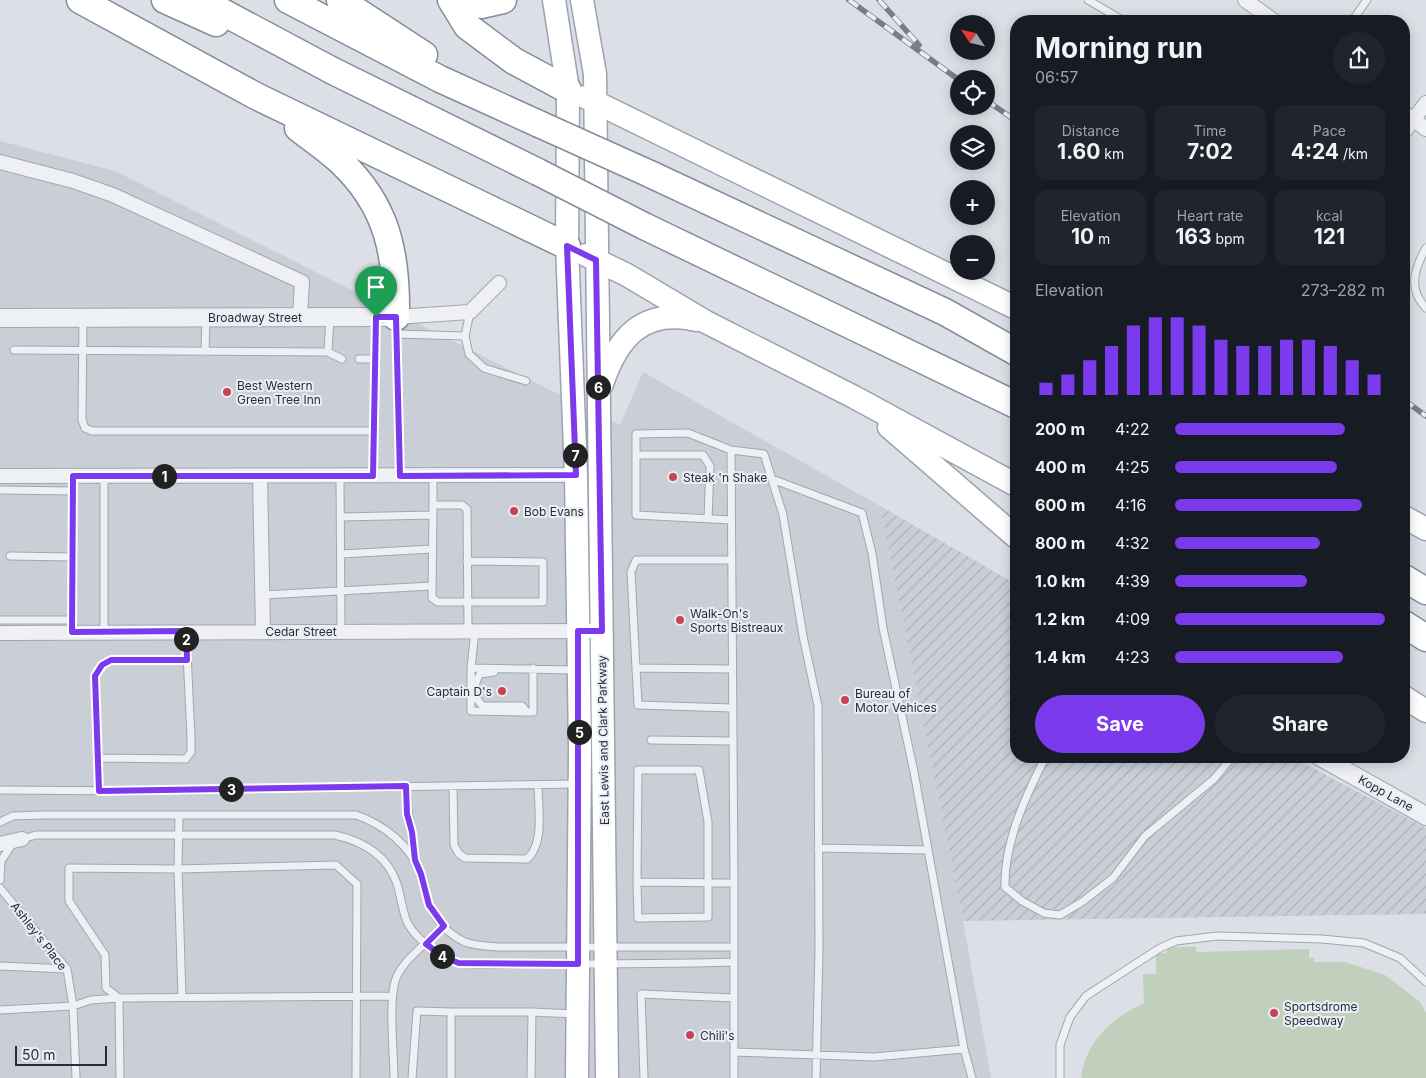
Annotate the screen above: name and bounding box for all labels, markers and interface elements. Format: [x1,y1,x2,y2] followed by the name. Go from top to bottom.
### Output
[950,15,995,60] north arrow
[950,15,995,280] map controls
[1035,31,1203,65] text: Morning run
[1333,32,1385,84] button: share
[1035,67,1078,87] text: 06:57
[950,70,995,115] button: locate
[1062,122,1120,139] text: Distance
[1194,122,1226,139] text: Time
[1313,122,1346,139] text: Pace
[950,125,995,170] button: layers
[1057,139,1100,164] text: 1.60
[1187,139,1233,164] text: 7:02
[1291,139,1339,164] text: 4:24
[1100,145,1124,162] text: km
[1339,145,1368,162] text: /km
[950,180,995,225] button: +
[1061,207,1121,224] text: Elevation
[1177,207,1243,224] text: Heart rate
[1316,207,1343,224] text: kcal
[1071,224,1094,249] text: 10
[1175,224,1211,249] text: 163
[1314,224,1345,249] text: 121
[1094,230,1110,247] text: m
[1211,230,1245,247] text: bpm
[950,235,995,280] button: −
[355,266,397,317] pin
[362,273,390,301] icon: arrive
[1035,280,1104,300] text: Elevation
[1301,280,1385,300] text: 273–282 m
[208,310,302,325] street label: Broadway Street
[586,374,610,400] pin: 6
[237,378,321,407] place label: Best Western Green Tree Inn
[594,379,603,396] text: 6
[221,386,233,398] marker: Best Western Green Tree Inn
[1035,419,1085,439] text: 200 m
[1115,419,1149,439] text: 4:22
[562,442,588,468] pin: 7
[571,447,580,464] text: 7
[1035,457,1086,477] text: 400 m
[1115,457,1149,477] text: 4:25
[152,464,176,488] pin: 1
[161,468,168,485] text: 1
[683,470,767,485] place label: Steak 'n Shake
[667,471,679,483] marker: Steak 'n Shake
[1035,495,1085,515] text: 600 m
[1115,495,1146,515] text: 4:16
[524,504,584,519] place label: Bob Evans
[508,505,520,517] marker: Bob Evans
[1035,533,1085,553] text: 800 m
[1115,533,1150,553] text: 4:32
[1035,571,1085,591] text: 1.0 km
[1115,571,1150,591] text: 4:39
[690,606,784,635] place label: Walk-On's Sports Bistreaux
[1035,609,1085,629] text: 1.2 km
[1115,609,1150,629] text: 4:09
[674,614,686,626] marker: Walk-On's Sports Bistreaux
[265,624,337,639] street label: Cedar Street
[174,626,198,652] pin: 2
[182,631,191,648] text: 2
[1035,647,1086,667] text: 1.4 km
[1115,647,1150,667] text: 4:23
[594,655,612,825] street label: East Lewis and Clark Parkway
[426,684,492,699] place label: Captain D's
[496,685,508,697] marker: Captain D's
[855,686,937,715] place label: Bureau of Motor Vehices
[839,694,851,706] marker: Bureau of Motor Vehices
[1035,695,1205,753] button: Save
[1215,695,1385,753] button: Share
[566,720,592,744] pin: 5
[575,724,584,741] text: 5
[1356,772,1416,814] street label: Kopp Lane
[218,776,244,802] pin: 3
[227,781,236,798] text: 3
[8,899,70,973] street label: Ashley's Place
[430,944,454,968] pin: 4
[438,948,447,965] text: 4
[1284,999,1357,1028] place label: Sportsdrome Speedway
[1268,1007,1280,1019] marker: Sportsdrome Speedway
[700,1028,735,1043] place label: Chili's
[684,1029,696,1041] marker: Chili's
[15,1043,108,1066] scale bar
[22,1046,56,1063] text: 50 m

